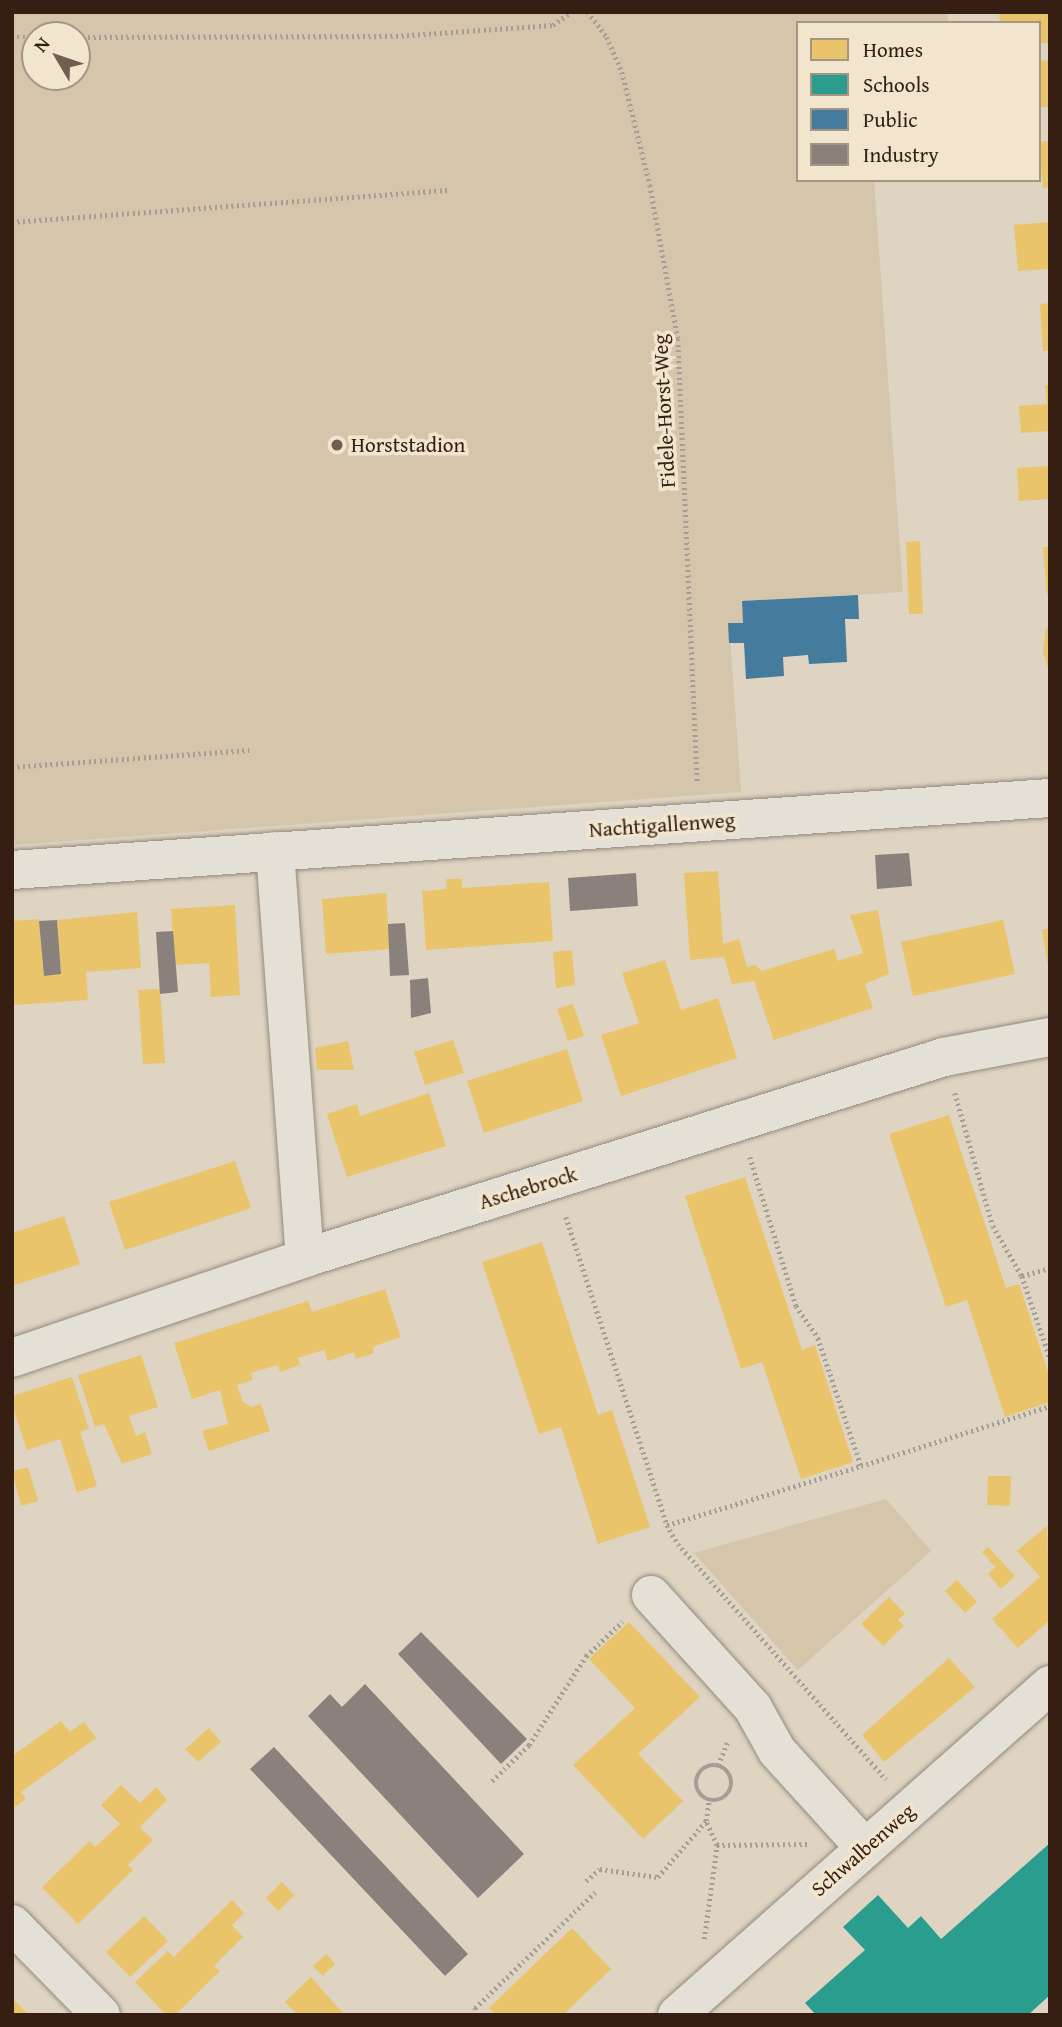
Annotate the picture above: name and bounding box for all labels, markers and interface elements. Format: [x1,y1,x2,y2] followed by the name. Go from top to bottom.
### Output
[21,21,91,91] north arrow
[796,21,1041,182] legend
[26,30,56,58] text: N
[863,34,923,65] text: Homes
[863,69,930,100] text: Schools
[863,104,918,135] text: Public
[863,139,939,170] text: Industry
[647,334,681,488] street label: Fidele-Horst-Weg
[351,432,465,458] place label: Horststadion
[329,437,345,453] marker: Horststadion
[588,807,736,843] street label: Nachtigallenweg
[476,1161,580,1215] street label: Aschebrock
[806,1798,920,1902] street label: Schwalbenweg

